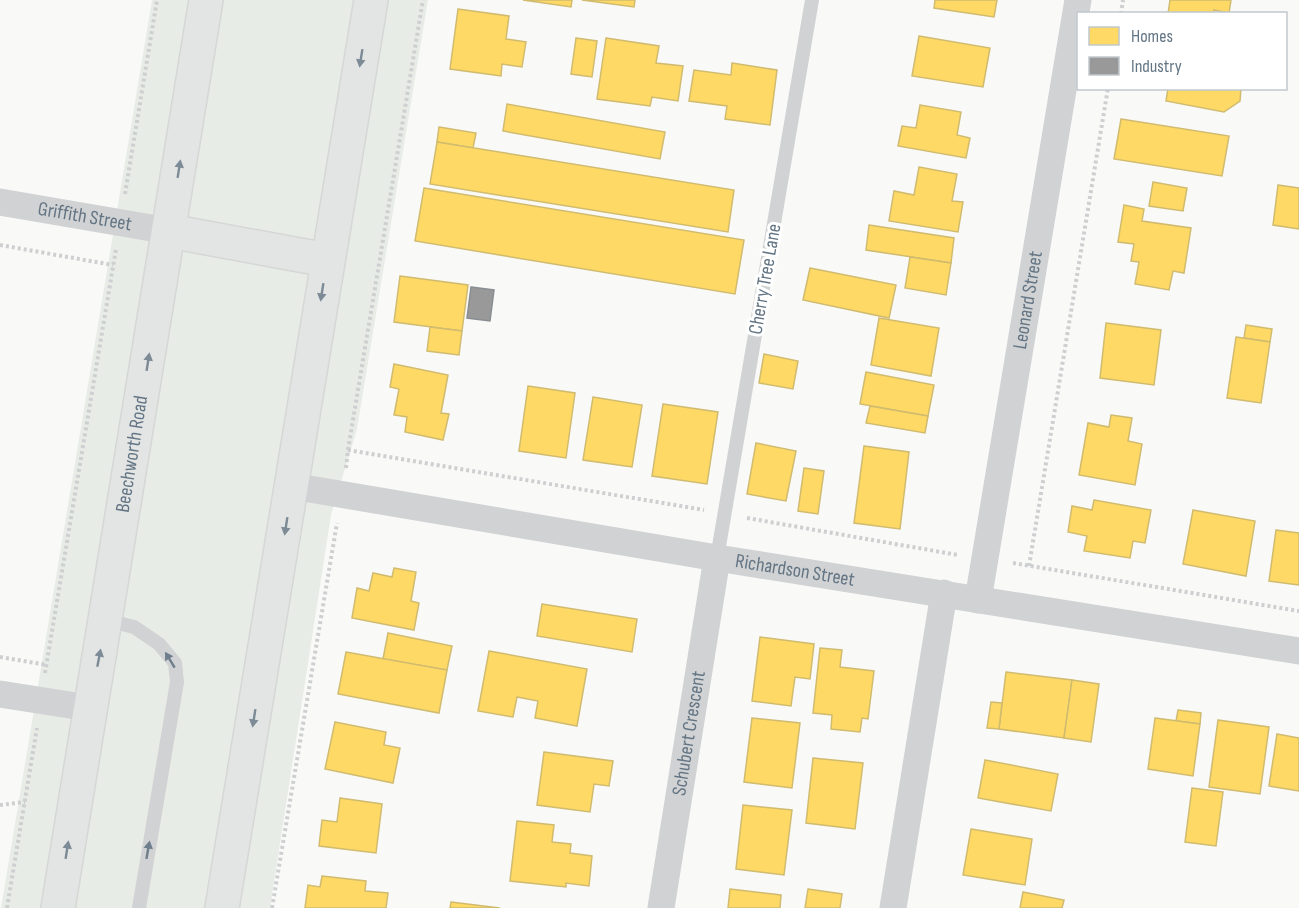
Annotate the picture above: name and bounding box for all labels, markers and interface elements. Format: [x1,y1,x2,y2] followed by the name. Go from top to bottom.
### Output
[1077,12,1287,90] legend
[1131,26,1173,47] text: Homes
[356,48,365,67] one-way arrow
[1131,56,1182,77] text: Industry
[175,160,184,179] one-way arrow
[36,197,134,236] street label: Griffith Street
[743,222,787,336] street label: Cherry Tree Lane
[1008,249,1048,351] street label: Leonard Street
[318,282,327,301] one-way arrow
[144,352,153,371] one-way arrow
[111,394,153,514] street label: Beechworth Road
[281,516,290,535] one-way arrow
[734,549,856,592] street label: Richardson Street
[95,648,104,667] one-way arrow
[165,651,176,668] one-way arrow
[667,669,711,797] street label: Schubert Crescent
[249,709,258,728] one-way arrow
[62,841,71,860] one-way arrow
[144,841,153,860] one-way arrow

